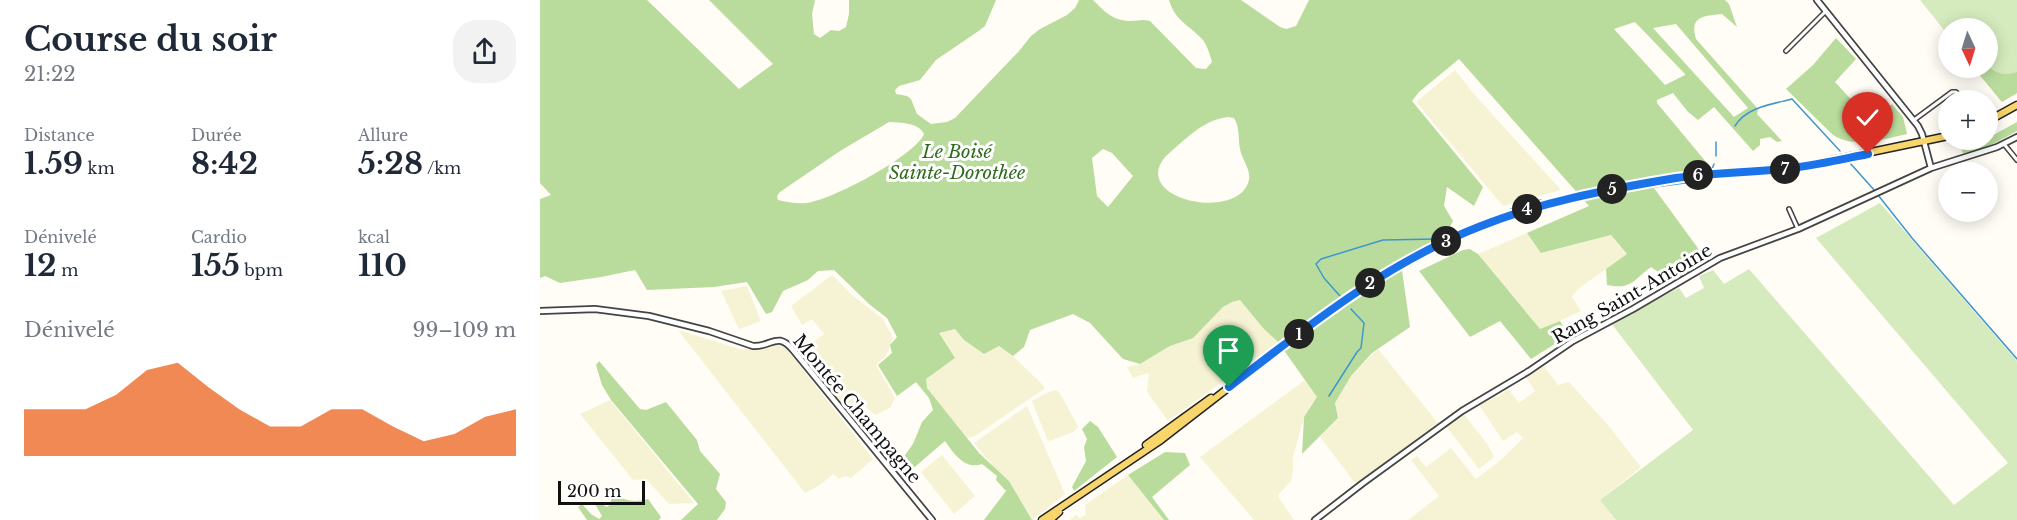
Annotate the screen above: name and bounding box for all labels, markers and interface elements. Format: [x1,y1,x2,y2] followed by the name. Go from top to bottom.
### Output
[1938,18,1998,78] north arrow
[1938,18,1998,222] map controls
[24,19,277,60] text: Course du soir
[453,20,516,83] button: share
[24,62,76,86] text: 21:22
[1938,90,1998,150] button: +
[1842,92,1893,154] pin
[1851,101,1884,134] icon: check
[24,125,95,145] text: Distance
[191,125,242,145] text: Durée
[358,125,408,145] text: Allure
[889,141,1025,184] park label: Le Boisé Sainte-Dorothée
[24,145,83,182] text: 1.59
[191,145,258,182] text: 8:42
[358,145,423,182] text: 5:28
[1770,154,1800,184] pin: 7
[83,158,115,178] text: km
[423,158,461,178] text: /km
[1781,159,1789,179] text: 7
[1683,160,1713,190] pin: 6
[1938,162,1998,222] button: −
[1693,165,1703,185] text: 6
[1597,174,1627,204] pin: 5
[1607,179,1617,199] text: 5
[1512,194,1542,224] pin: 4
[1522,199,1532,219] text: 4
[1431,226,1461,256] pin: 3
[24,227,97,247] text: Dénivelé
[191,227,247,247] text: Cardio
[358,227,390,247] text: kcal
[1441,231,1451,251] text: 3
[1548,239,1716,349] street label: Rang Saint-Antoine
[24,247,57,284] text: 12
[191,247,240,284] text: 155
[358,247,407,284] text: 110
[57,260,78,280] text: m
[240,260,283,280] text: bpm
[1355,268,1385,298] pin: 2
[1365,273,1375,293] text: 2
[24,318,115,342] text: Dénivelé
[413,318,516,342] text: 99–109 m
[1284,319,1314,349] pin: 1
[1296,324,1302,344] text: 1
[1203,325,1254,387] pin
[788,330,926,488] street label: Montée Champagne
[1212,334,1245,367] icon: arrive
[558,478,645,506] scale bar
[567,481,621,501] text: 200 m

